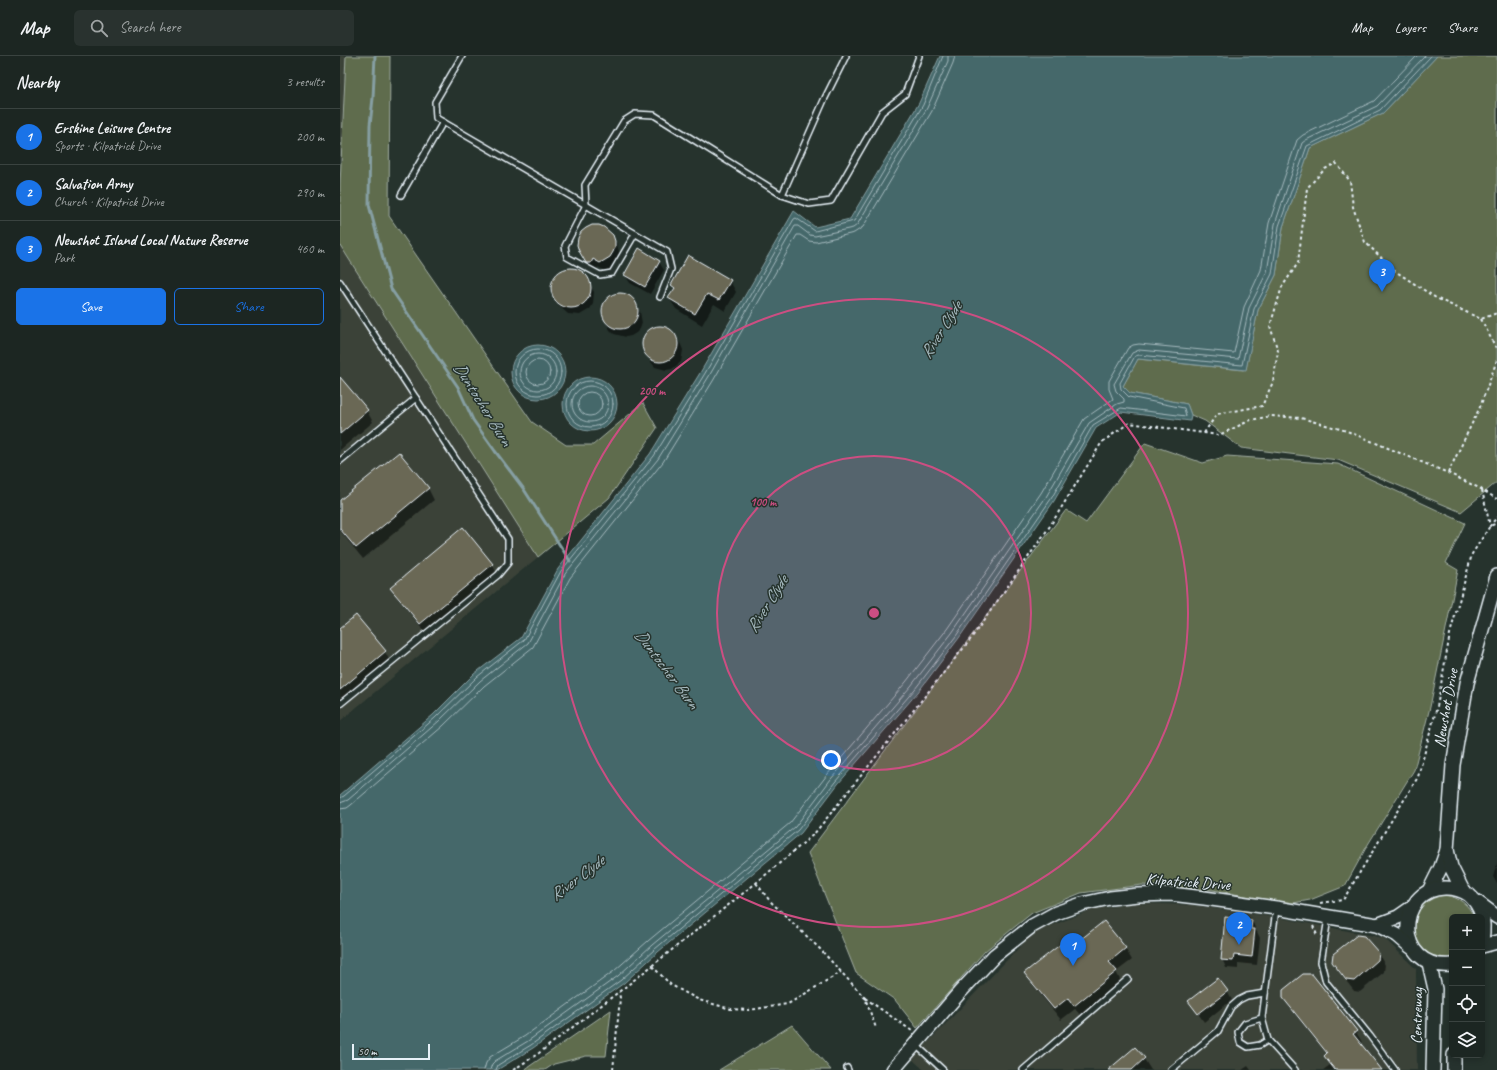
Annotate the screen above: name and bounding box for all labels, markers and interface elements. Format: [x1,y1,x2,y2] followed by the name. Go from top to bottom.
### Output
[74,10,354,46] search box
[20,16,50,40] text: Map
[88,17,110,39] icon: search
[120,18,181,37] text: Search here
[1351,19,1373,36] text: Map
[1395,19,1426,36] text: Layers
[1448,19,1477,36] text: Share
[16,72,59,93] text: Nearby
[286,74,324,90] text: 3 results
[54,119,170,138] text: Erskine Leisure Centre
[26,129,32,145] text: 1
[296,129,324,145] text: 200 m
[54,138,161,154] text: Sports · Kilpatrick Drive
[54,175,132,194] text: Salvation Army
[26,185,32,201] text: 2
[296,185,324,201] text: 290 m
[54,194,164,210] text: Church · Kilpatrick Drive
[54,231,247,250] text: Newshot Island Local Nature Reserve
[26,241,32,257] text: 3
[296,241,324,257] text: 460 m
[54,250,75,266] text: Park
[1369,259,1395,292] pin: 3
[16,288,166,325] button: Save
[174,288,324,325] button: Share
[915,296,968,362] water label: River Clyde
[449,358,518,451] water label: Duntocher Burn
[639,383,666,399] text: 200 m
[750,494,777,510] text: 100 m
[741,570,794,636] water label: River Clyde
[867,606,881,620] centre of rings
[630,625,705,714] water label: Duntocher Burn
[1429,665,1463,749] street label: Newshot Drive
[821,750,841,770] your location
[546,849,610,905] water label: River Clyde
[1145,869,1233,895] street label: Kilpatrick Drive
[1226,912,1252,945] pin: 2
[1449,914,1485,1058] map controls
[1449,914,1485,950] button: +
[1060,933,1086,966] pin: 1
[1449,950,1485,986] button: −
[1407,986,1428,1044] street label: Centreway
[1449,986,1485,1022] button: locate
[1449,1022,1485,1058] button: layers
[352,1042,430,1061] scale bar
[358,1044,377,1058] text: 50 m

